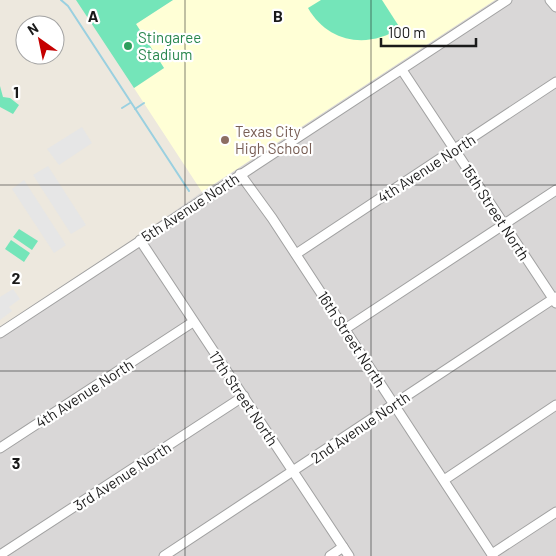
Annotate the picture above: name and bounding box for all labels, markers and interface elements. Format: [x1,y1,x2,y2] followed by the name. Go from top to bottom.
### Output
[88,6,99,25] text: A
[273,6,283,25] text: B
[15,15,65,65] north arrow
[381,15,476,47] scale bar
[24,19,41,38] text: N
[388,23,426,41] text: 100 m
[138,28,201,63] place label: Stingaree Stadium
[122,40,134,52] marker: Stingaree Stadium
[13,82,19,101] text: 1
[235,122,312,157] place label: Texas City High School
[374,130,478,206] street label: 4th Avenue North
[219,134,231,146] marker: Texas City High School
[458,161,534,263] street label: 15th Street North
[138,169,242,245] street label: 5th Avenue North
[12,268,21,287] text: 2
[314,288,390,390] street label: 16th Street North
[206,347,282,449] street label: 17th Street North
[32,355,136,431] street label: 4th Avenue North
[307,387,413,467] street label: 2nd Avenue North
[70,438,174,514] street label: 3rd Avenue North
[12,453,20,472] text: 3

